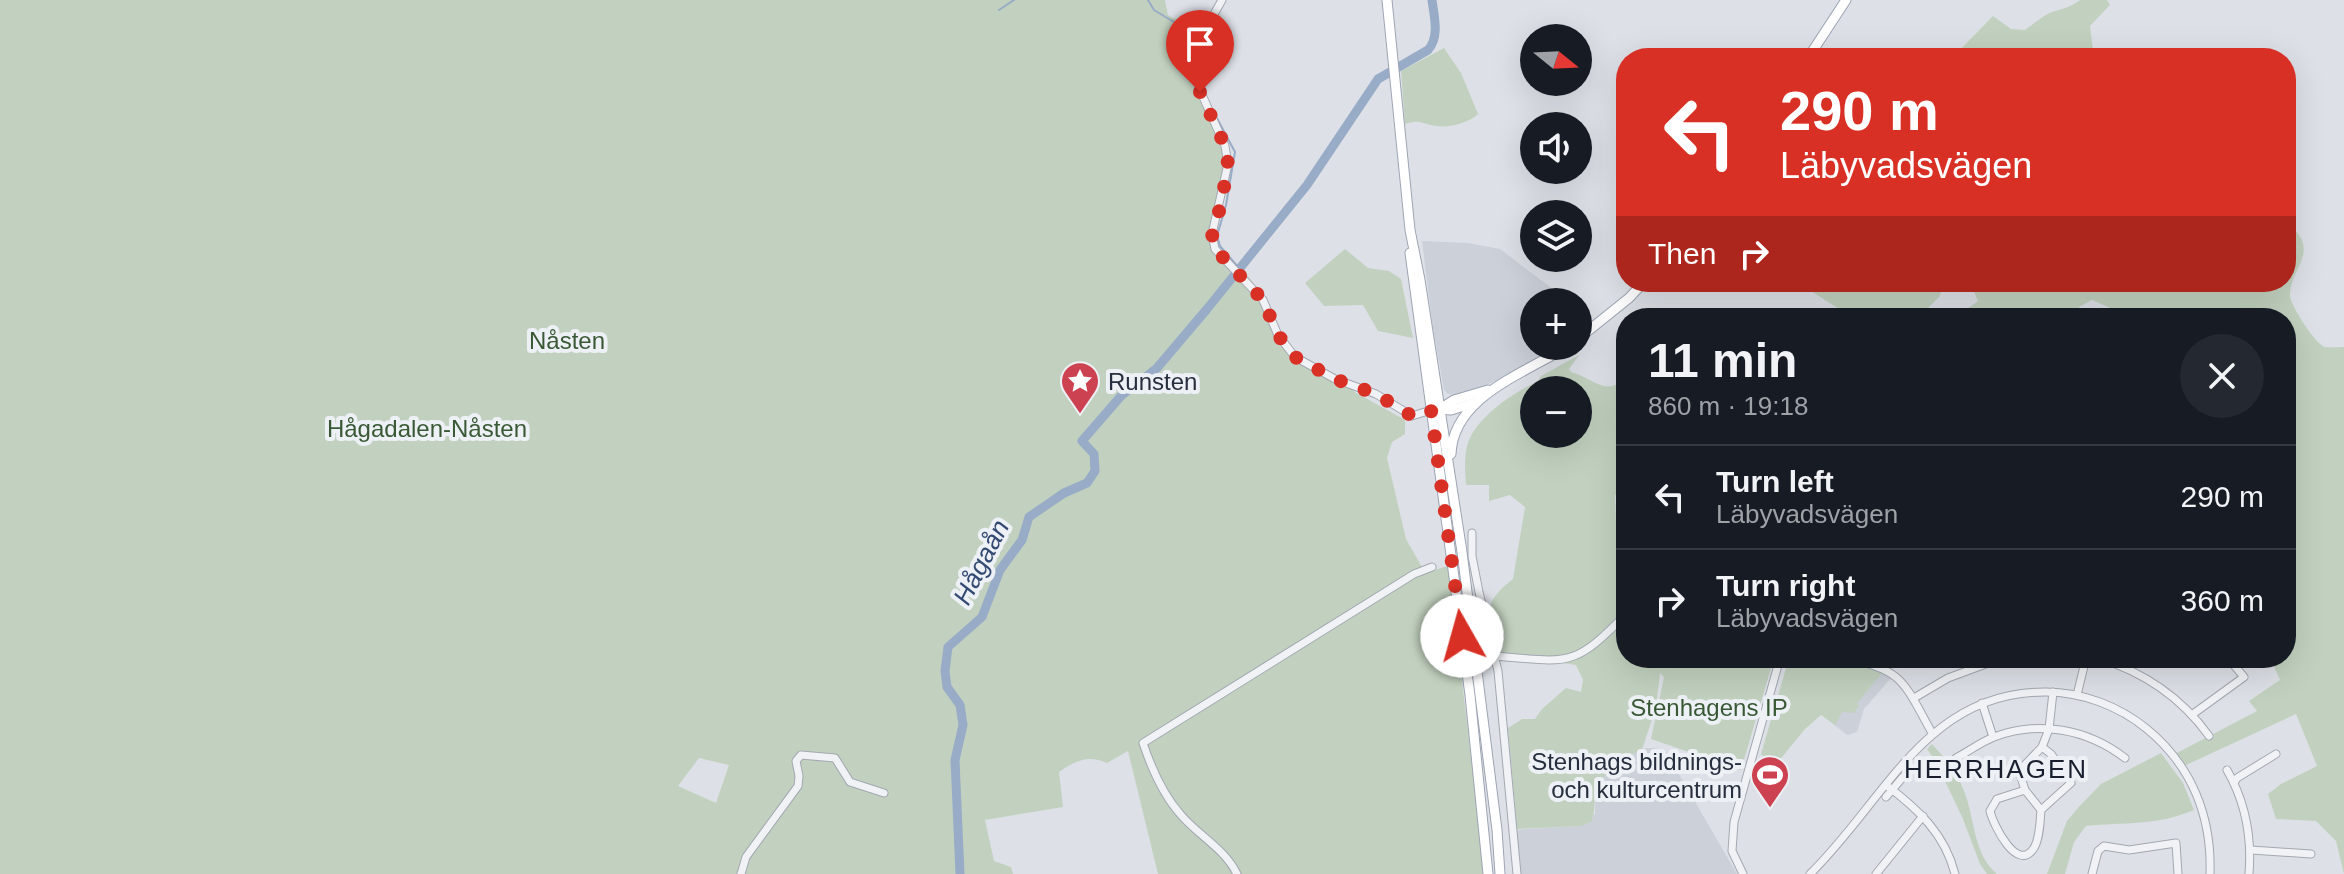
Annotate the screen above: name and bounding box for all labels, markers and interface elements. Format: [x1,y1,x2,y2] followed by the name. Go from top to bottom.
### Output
[1166,10,1234,92] pin
[1178,22,1222,66] icon: arrive
[1520,24,1592,96] north arrow
[1520,24,1592,448] map controls
[1780,79,1939,142] text: 290 m
[1648,80,1752,184] icon: left
[1520,112,1592,184] button: sound
[1780,145,2032,186] text: Läbyvadsvägen
[1520,200,1592,272] button: layers
[1732,232,1776,276] icon: right
[1648,237,1716,270] text: Then
[1520,288,1592,360] button: +
[529,327,605,354] park label: Nåsten
[1648,334,1797,387] text: 11 min
[2180,334,2264,418] button: close
[1059,360,1101,415] place icon: Runsten
[1108,368,1197,395] place label: Runsten
[1520,376,1592,448] button: −
[1648,391,1808,421] text: 860 m · 19:18
[327,415,527,442] park label: Hågadalen-Nåsten
[1716,465,1834,498] text: Turn left
[1648,475,1692,519] icon: left
[2181,480,2264,513] text: 290 m
[1716,499,1898,529] text: Läbyvadsvägen
[947,515,1015,609] water label: Hågaån
[1716,569,1855,602] text: Turn right
[1648,579,1692,623] icon: right
[2181,584,2264,617] text: 360 m
[1420,594,1504,678] position arrow
[1716,603,1898,633] text: Läbyvadsvägen
[1630,694,1788,721] park label: Stenhagens IP
[1531,748,1742,803] place label: Stenhags bildnings- och kulturcentrum
[1749,754,1791,809] sports icon: Stenhags bildnings- och kulturcentrum
[1904,754,2088,784] district label: HERRHAGEN

